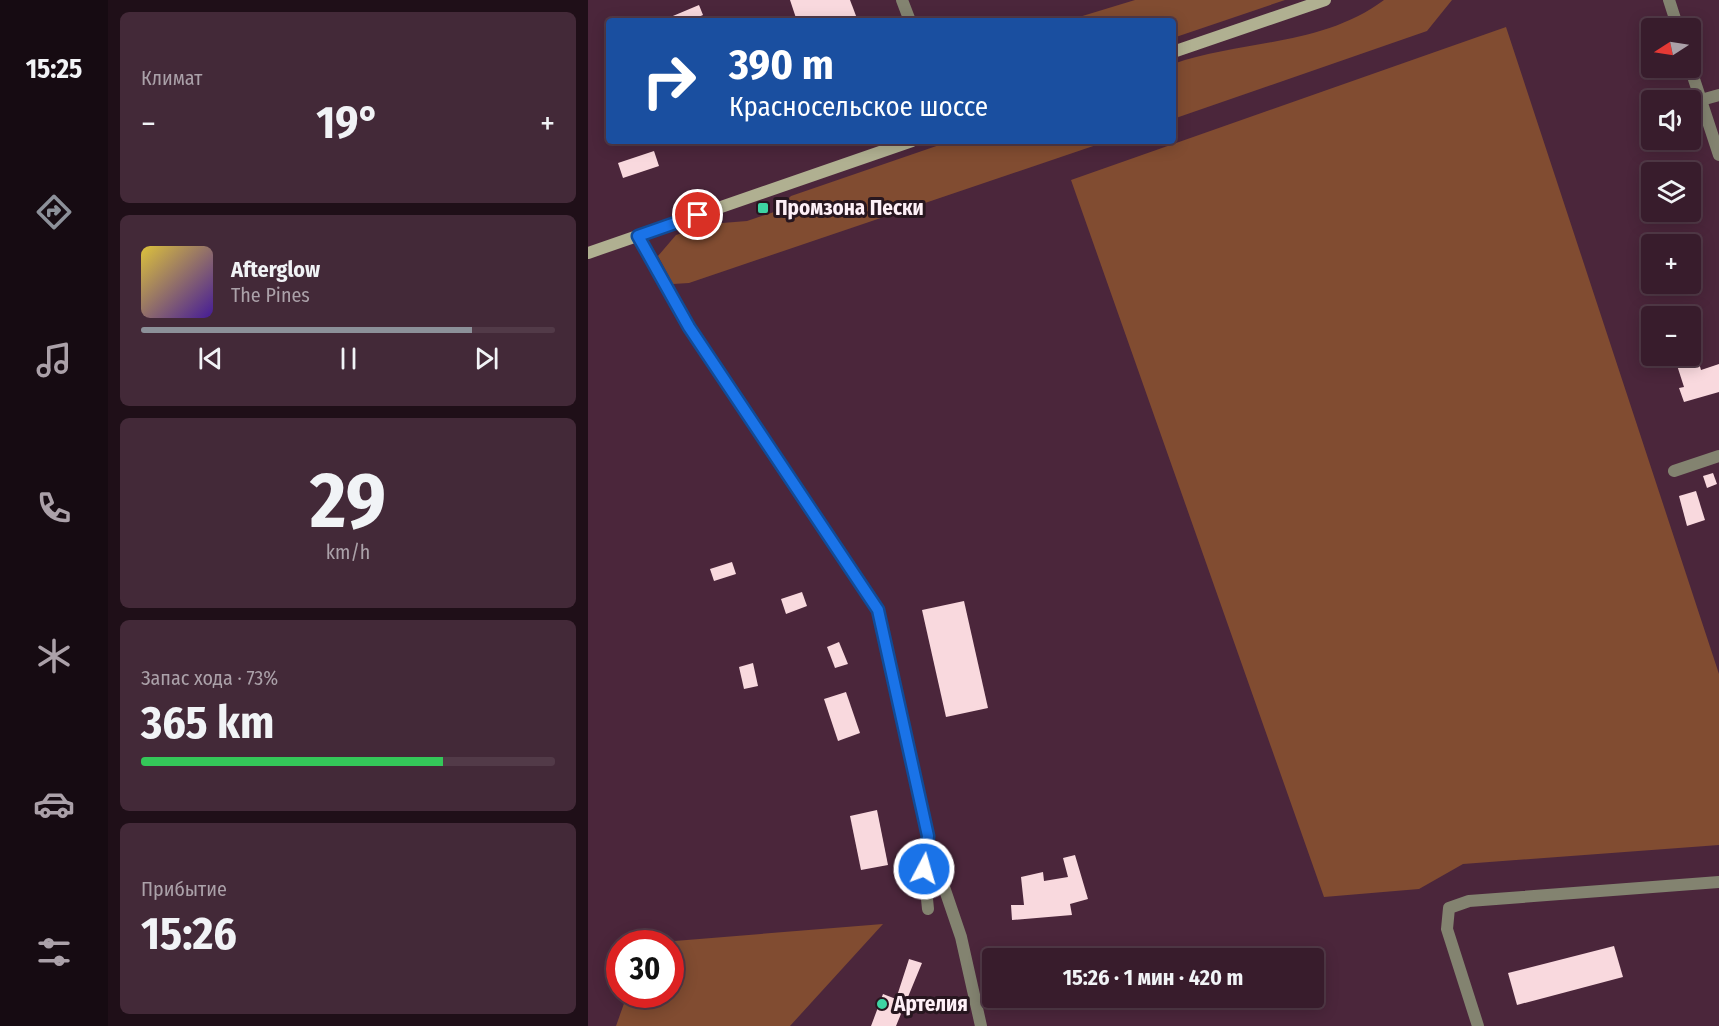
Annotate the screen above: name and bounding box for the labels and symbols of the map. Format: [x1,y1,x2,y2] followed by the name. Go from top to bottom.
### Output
[1641,18,1701,78] north arrow
[672,189,723,240] pin
[775,195,924,221] place label: Промзона Пески
[756,201,770,215] marker: Промзона Пески
[892,837,956,901] position arrow
[606,930,684,1008] speed limit sign: 30
[893,991,968,1017] place label: Артелия
[875,997,889,1011] marker: Артелия

